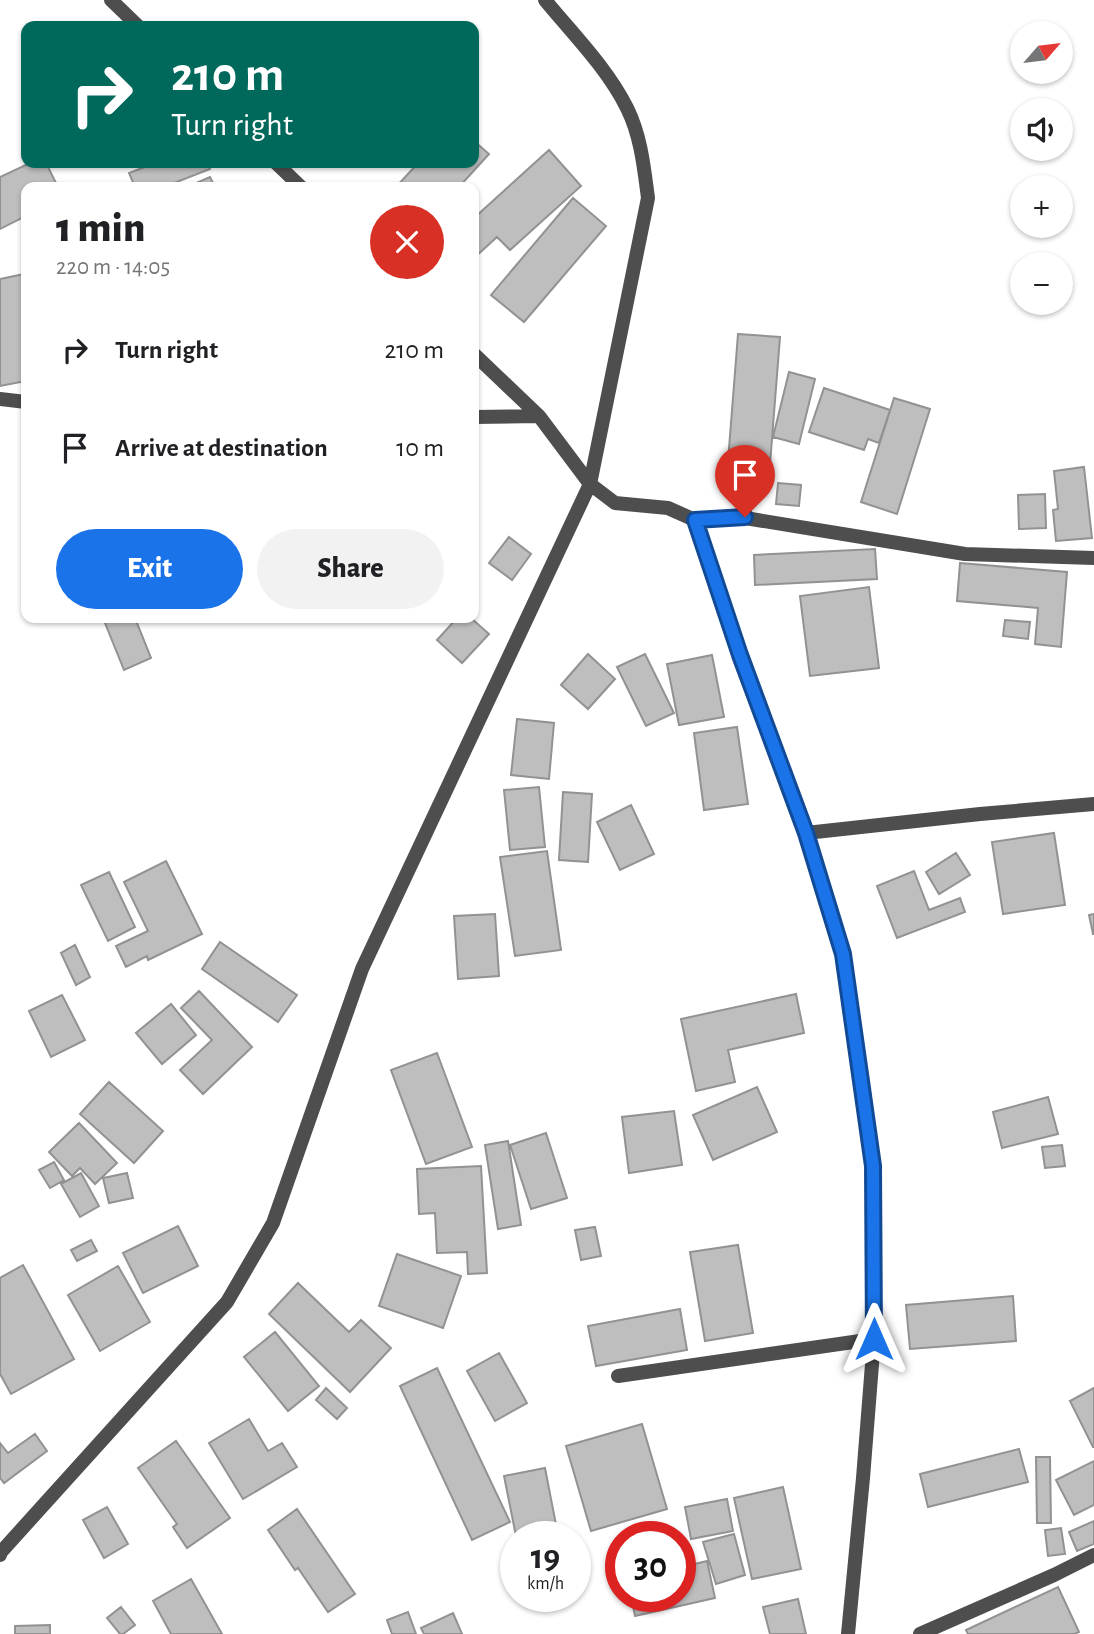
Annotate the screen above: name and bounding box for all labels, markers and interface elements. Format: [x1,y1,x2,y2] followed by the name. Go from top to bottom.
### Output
[1010,21,1073,84] north arrow
[1010,21,1073,315] map controls
[56,49,147,140] icon: right
[171,51,284,100] text: 210 m
[1010,98,1073,161] button: sound
[171,109,293,141] text: Turn right
[1010,175,1073,238] button: +
[370,205,444,279] button: close
[56,207,145,249] text: 1 min
[1010,252,1073,315] button: −
[56,256,170,279] text: 220 m · 14:05
[56,331,94,369] icon: right
[115,337,218,363] text: Turn right
[384,337,444,363] text: 210 m
[56,429,94,467] icon: arrive
[115,435,328,461] text: Arrive at destination
[396,435,444,461] text: 10 m
[715,445,775,517] pin
[726,456,764,494] icon: arrive
[56,529,243,609] button: Exit
[257,529,444,609] button: Share
[837,1302,911,1376] position arrow
[605,1521,696,1612] speed limit sign: 30
[531,1540,560,1575] text: 19
[527,1575,564,1593] text: km/h

